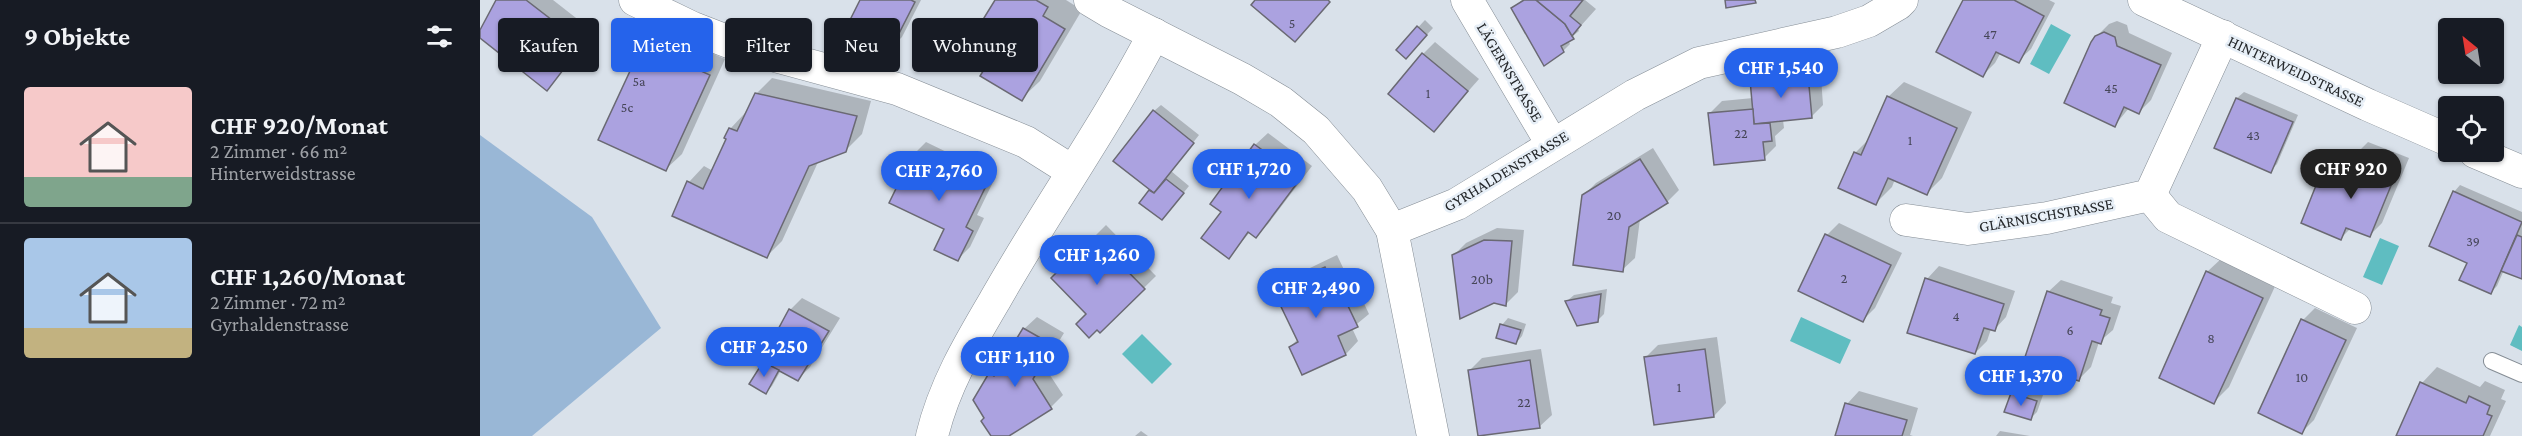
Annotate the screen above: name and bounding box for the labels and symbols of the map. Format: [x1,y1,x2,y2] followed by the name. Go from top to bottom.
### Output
[1289,15,1295,31] house number: 5
[2438,18,2504,84] north arrow
[1474,19,1546,125] street label: LÄGERNSTRASSE
[1983,26,1997,42] house number: 47
[2225,32,2367,110] street label: HINTERWEIDSTRASSE
[1712,48,1850,99] pin: CHF 1,540
[632,73,646,89] house number: 5a
[2104,80,2118,96] house number: 45
[1426,85,1431,101] house number: 1
[621,99,633,115] house number: 5c
[1734,125,1748,141] house number: 22
[1441,127,1572,215] street label: GYRHALDENSTRASSE
[2246,127,2260,143] house number: 43
[1908,132,1913,148] house number: 1
[1180,149,1318,200] pin: CHF 1,720
[2296,149,2406,200] pin: CHF 920
[870,151,1008,202] pin: CHF 2,760
[1978,195,2115,235] street label: GLÄRNISCHSTRASSE
[1607,207,1621,223] house number: 20
[2466,233,2480,249] house number: 39
[1028,235,1166,286] pin: CHF 1,260
[1247,268,1385,319] pin: CHF 2,490
[1841,270,1848,286] house number: 2
[1471,271,1493,287] house number: 20b
[1952,308,1960,324] house number: 4
[2066,322,2074,338] house number: 6
[695,327,833,378] pin: CHF 2,250
[2207,330,2215,346] house number: 8
[946,337,1084,388] pin: CHF 1,110
[1952,356,2090,407] pin: CHF 1,370
[2296,369,2308,385] house number: 10
[1677,379,1682,395] house number: 1
[1517,394,1531,410] house number: 22

